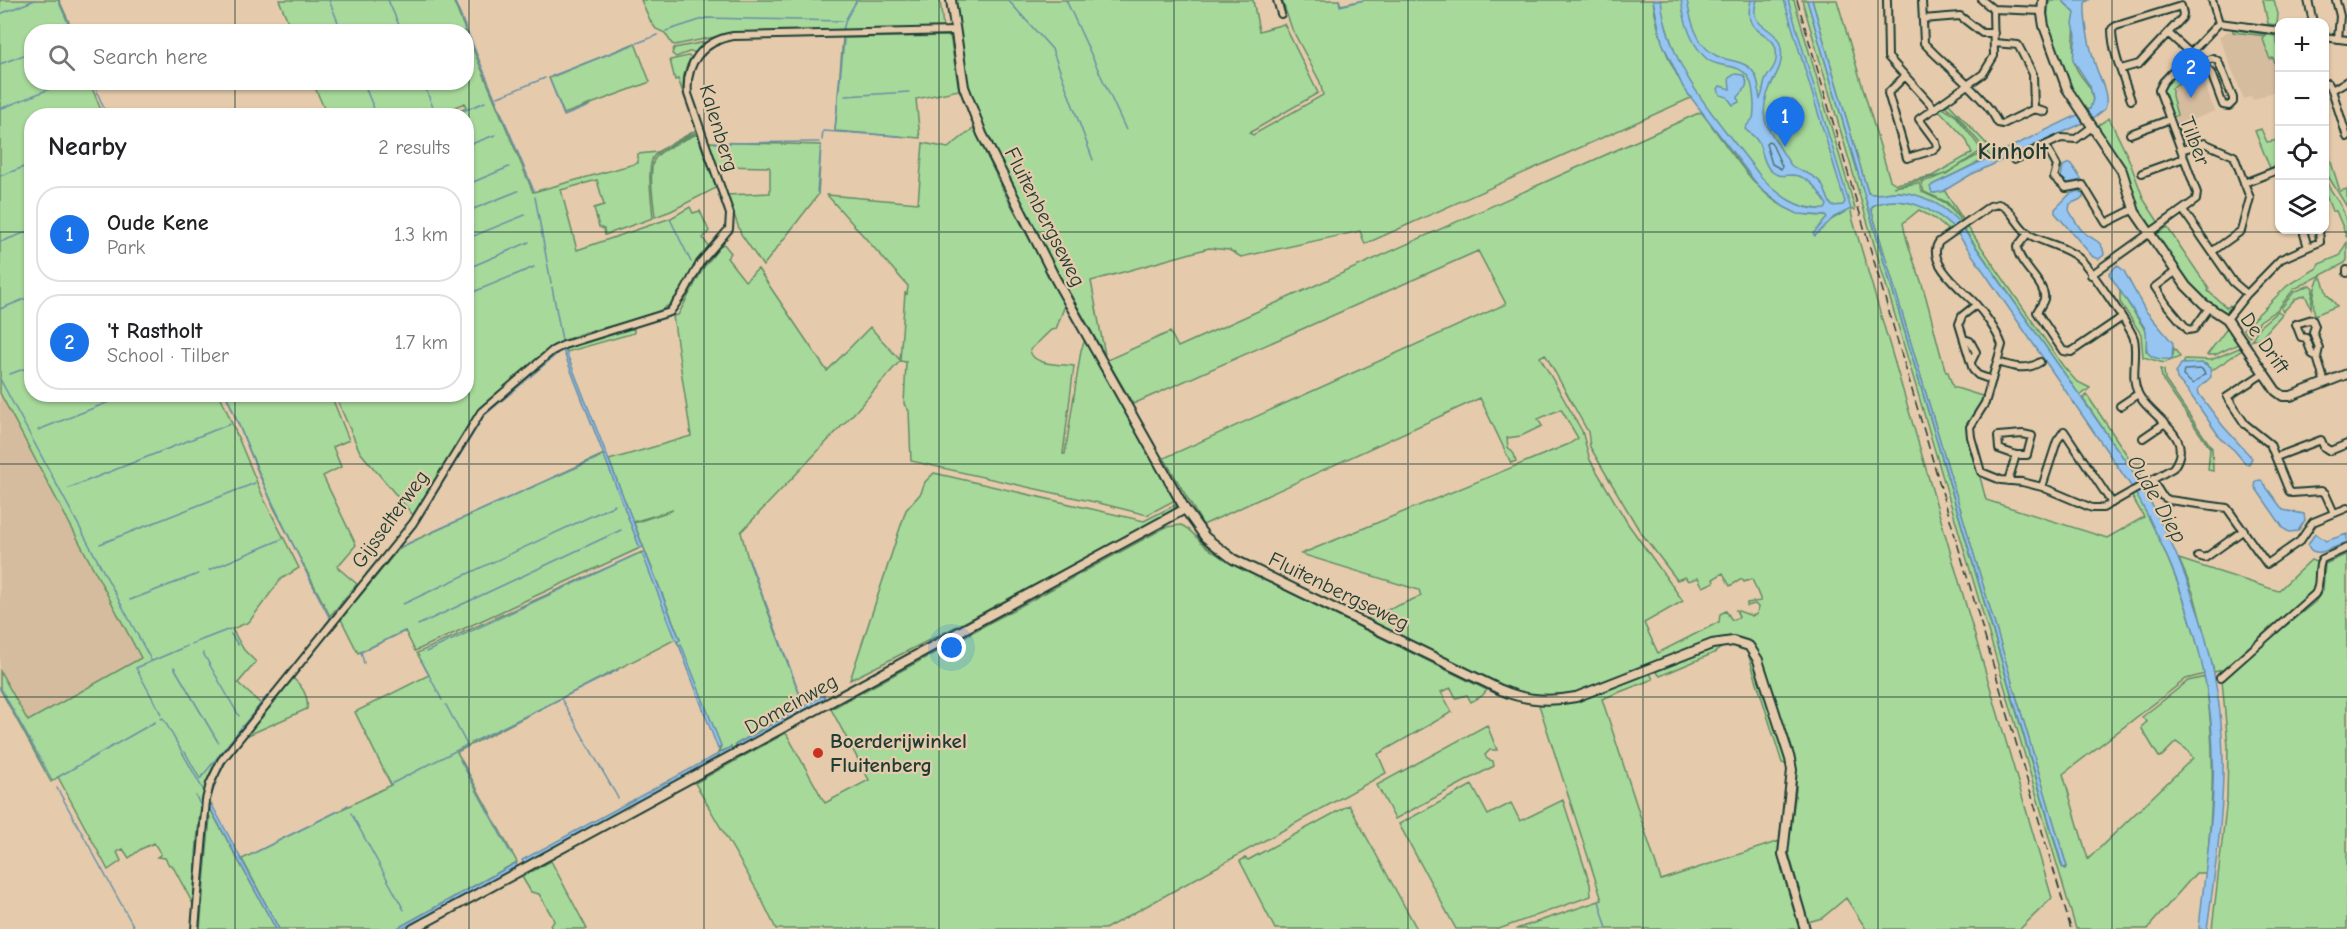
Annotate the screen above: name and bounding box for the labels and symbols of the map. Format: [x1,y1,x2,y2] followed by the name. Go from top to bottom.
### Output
[2172,48,2210,98] pin: 2
[694,81,744,175] street label: Kalenberg
[1766,98,1804,147] pin: 1
[2175,113,2215,169] street label: Tilber
[1978,137,2050,165] district label: Kinholt
[999,143,1091,291] street label: Fluitenbergseweg
[2235,308,2295,379] street label: De Drift
[2121,450,2193,548] water label: Oude Diep
[346,465,434,573] street label: Gijsselterweg
[1265,547,1413,635] street label: Fluitenbergseweg
[937,633,966,662] your location
[740,669,842,739] street label: Domeinweg
[830,729,967,777] place label: Boerderijwinkel Fluitenberg
[811,746,825,760] marker: Boerderijwinkel Fluitenberg

